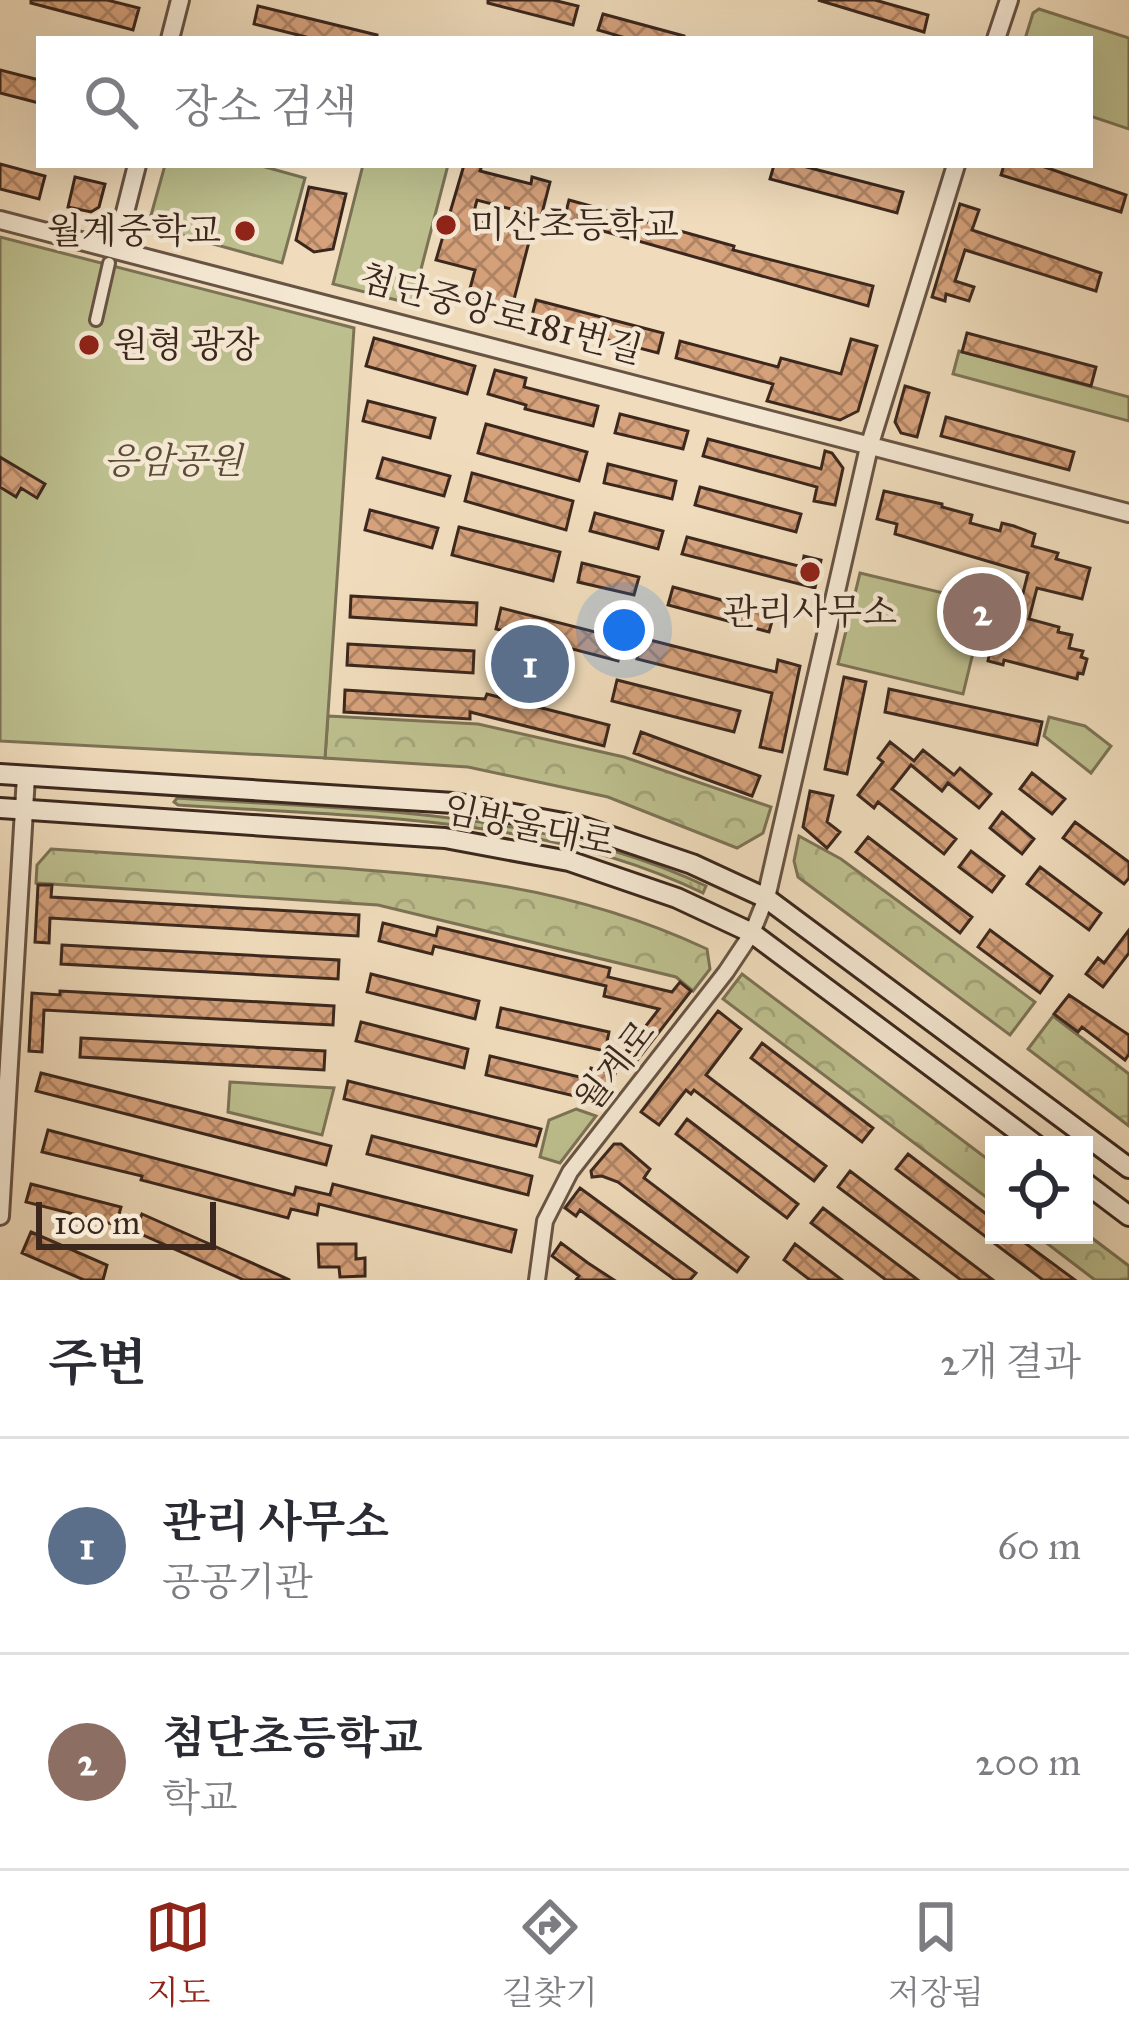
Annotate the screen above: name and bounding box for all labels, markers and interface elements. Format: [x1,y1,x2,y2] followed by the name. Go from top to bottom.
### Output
[36,36,1093,168] search box
[78,69,144,135] icon: search
[174,79,358,134] text: 장소 검색
[470,203,679,247] place label: 미산초등학교
[47,209,221,253] place label: 월계중학교
[433,212,459,238] marker: 미산초등학교
[232,218,258,244] marker: 월계중학교
[355,255,647,373] street label: 첨단중앙로181번길
[113,323,260,367] place label: 원형 광장
[76,332,102,358] marker: 원형 광장
[103,439,245,483] park label: 응암공원
[797,559,823,585] marker: 관리사무소
[943,567,1021,657] pin: 2
[723,590,897,634] place label: 관리사무소
[594,600,654,660] your location
[491,619,569,709] pin: 1
[439,786,619,866] street label: 임방울대로
[566,1011,665,1121] street label: 월계로
[985,1136,1093,1244] map controls
[985,1136,1093,1244] button: locate
[36,1196,216,1249] scale bar
[54,1203,140,1243] text: 100 m
[48,1332,147,1394] text: 주변
[940,1338,1081,1386] text: 2개 결과
[162,1494,389,1549] text: 관리 사무소
[79,1522,95,1570] text: 1
[997,1522,1081,1570] text: 60 m
[162,1558,313,1606] text: 공공기관
[162,1710,423,1765] text: 첨단초등학교
[77,1738,97,1786] text: 2
[975,1738,1081,1786] text: 200 m
[162,1774,237,1822] text: 학교
[145,1894,211,2013] tab: 지도
[502,1894,597,2013] tab: 길찾기
[888,1894,984,2013] tab: 저장됨

